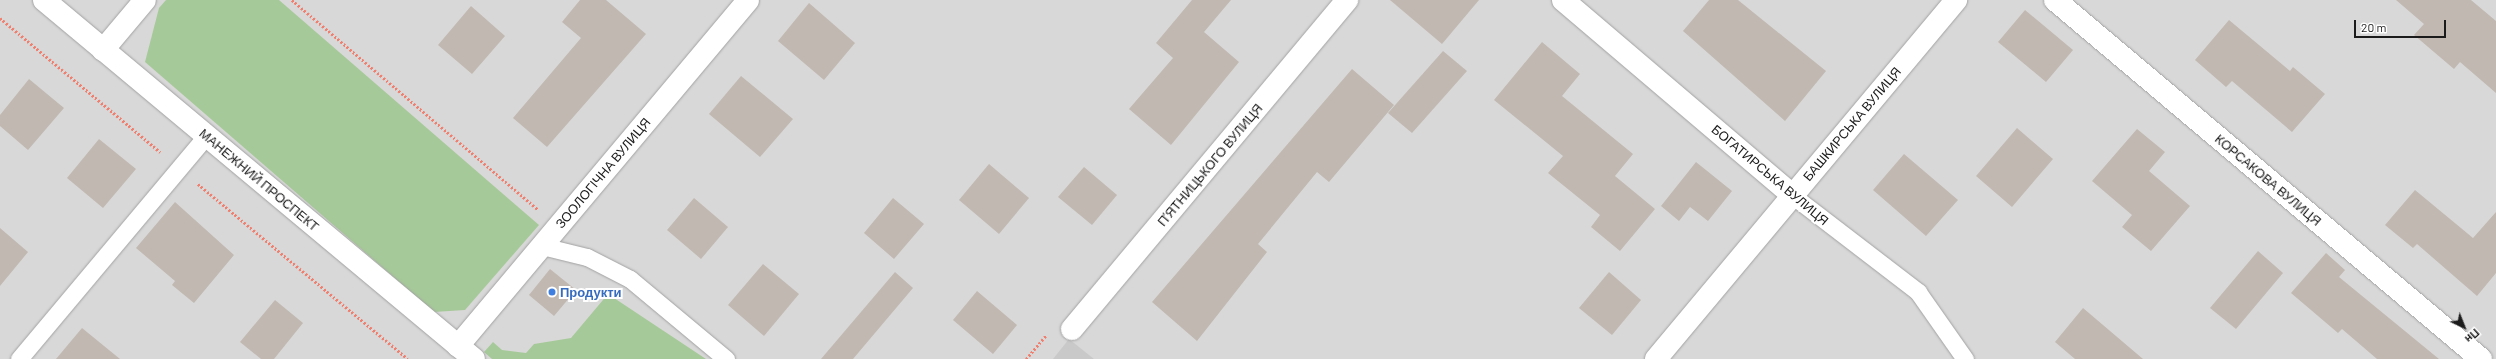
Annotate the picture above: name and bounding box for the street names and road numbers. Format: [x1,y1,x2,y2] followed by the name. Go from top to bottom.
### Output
[1800,64,1904,184] street label: БАШКИРСЬКА ВУЛИЦЯ
[1154,101,1266,229] street label: П’ЯТНИЦЬКОГО ВУЛИЦЯ
[552,115,654,231] street label: ЗООЛОГІЧНА ВУЛИЦЯ
[1708,122,1832,228] street label: БОГАТИРСЬКА ВУЛИЦЯ
[196,125,322,235] street label: МАНЕЖНИЙ ПРОСПЕКТ
[2212,131,2324,229] street label: КОРСАКОВА ВУЛИЦЯ

